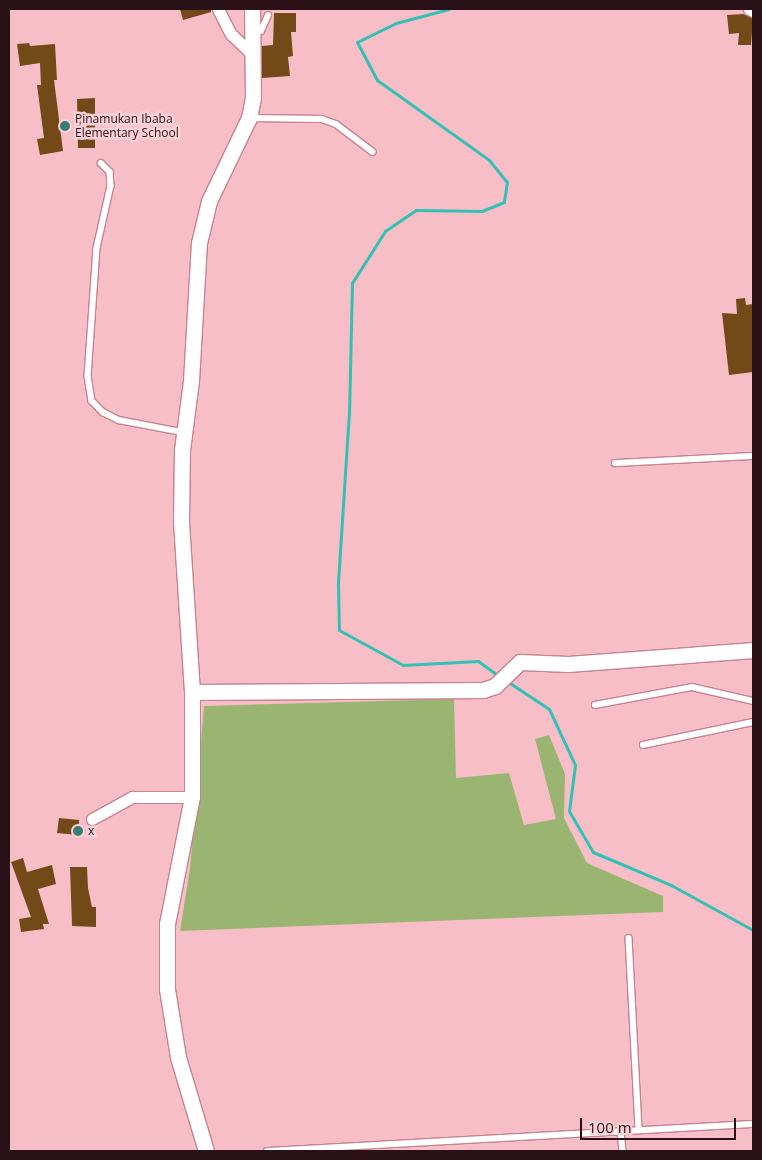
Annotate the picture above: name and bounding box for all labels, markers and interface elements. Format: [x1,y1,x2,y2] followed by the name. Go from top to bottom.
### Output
[75,112,179,140] place label: Pinamukan Ibaba Elementary School
[59,120,71,132] marker: Pinamukan Ibaba Elementary School
[88,824,94,838] place label: x
[72,825,84,837] marker: x
[582,1108,738,1140] scale bar
[588,1117,632,1137] text: 100 m

